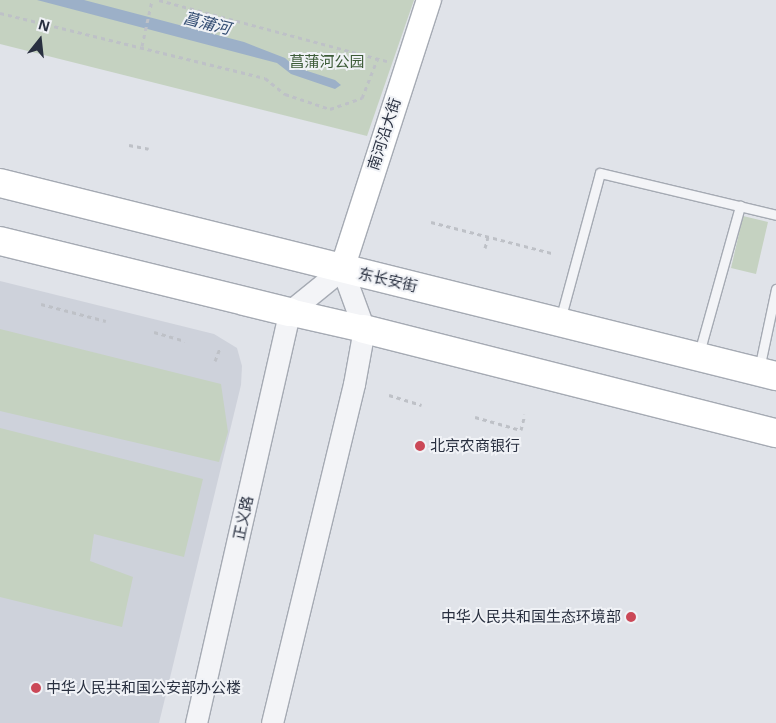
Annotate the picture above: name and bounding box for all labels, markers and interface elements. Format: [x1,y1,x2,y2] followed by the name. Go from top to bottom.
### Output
[181,8,233,38] water label: 菖蒲河
[36,14,52,36] text: N
[15,15,65,65] north arrow
[290,53,364,71] park label: 菖蒲河公园
[364,96,404,172] street label: 南河沿大街
[357,264,419,296] street label: 东长安街
[430,437,520,455] place label: 北京农商银行
[414,440,426,452] marker: 北京农商银行
[230,494,256,542] street label: 正义路
[441,608,621,626] place label: 中华人民共和国生态环境部
[625,611,637,623] marker: 中华人民共和国生态环境部
[46,679,241,697] place label: 中华人民共和国公安部办公楼
[30,682,42,694] marker: 中华人民共和国公安部办公楼

